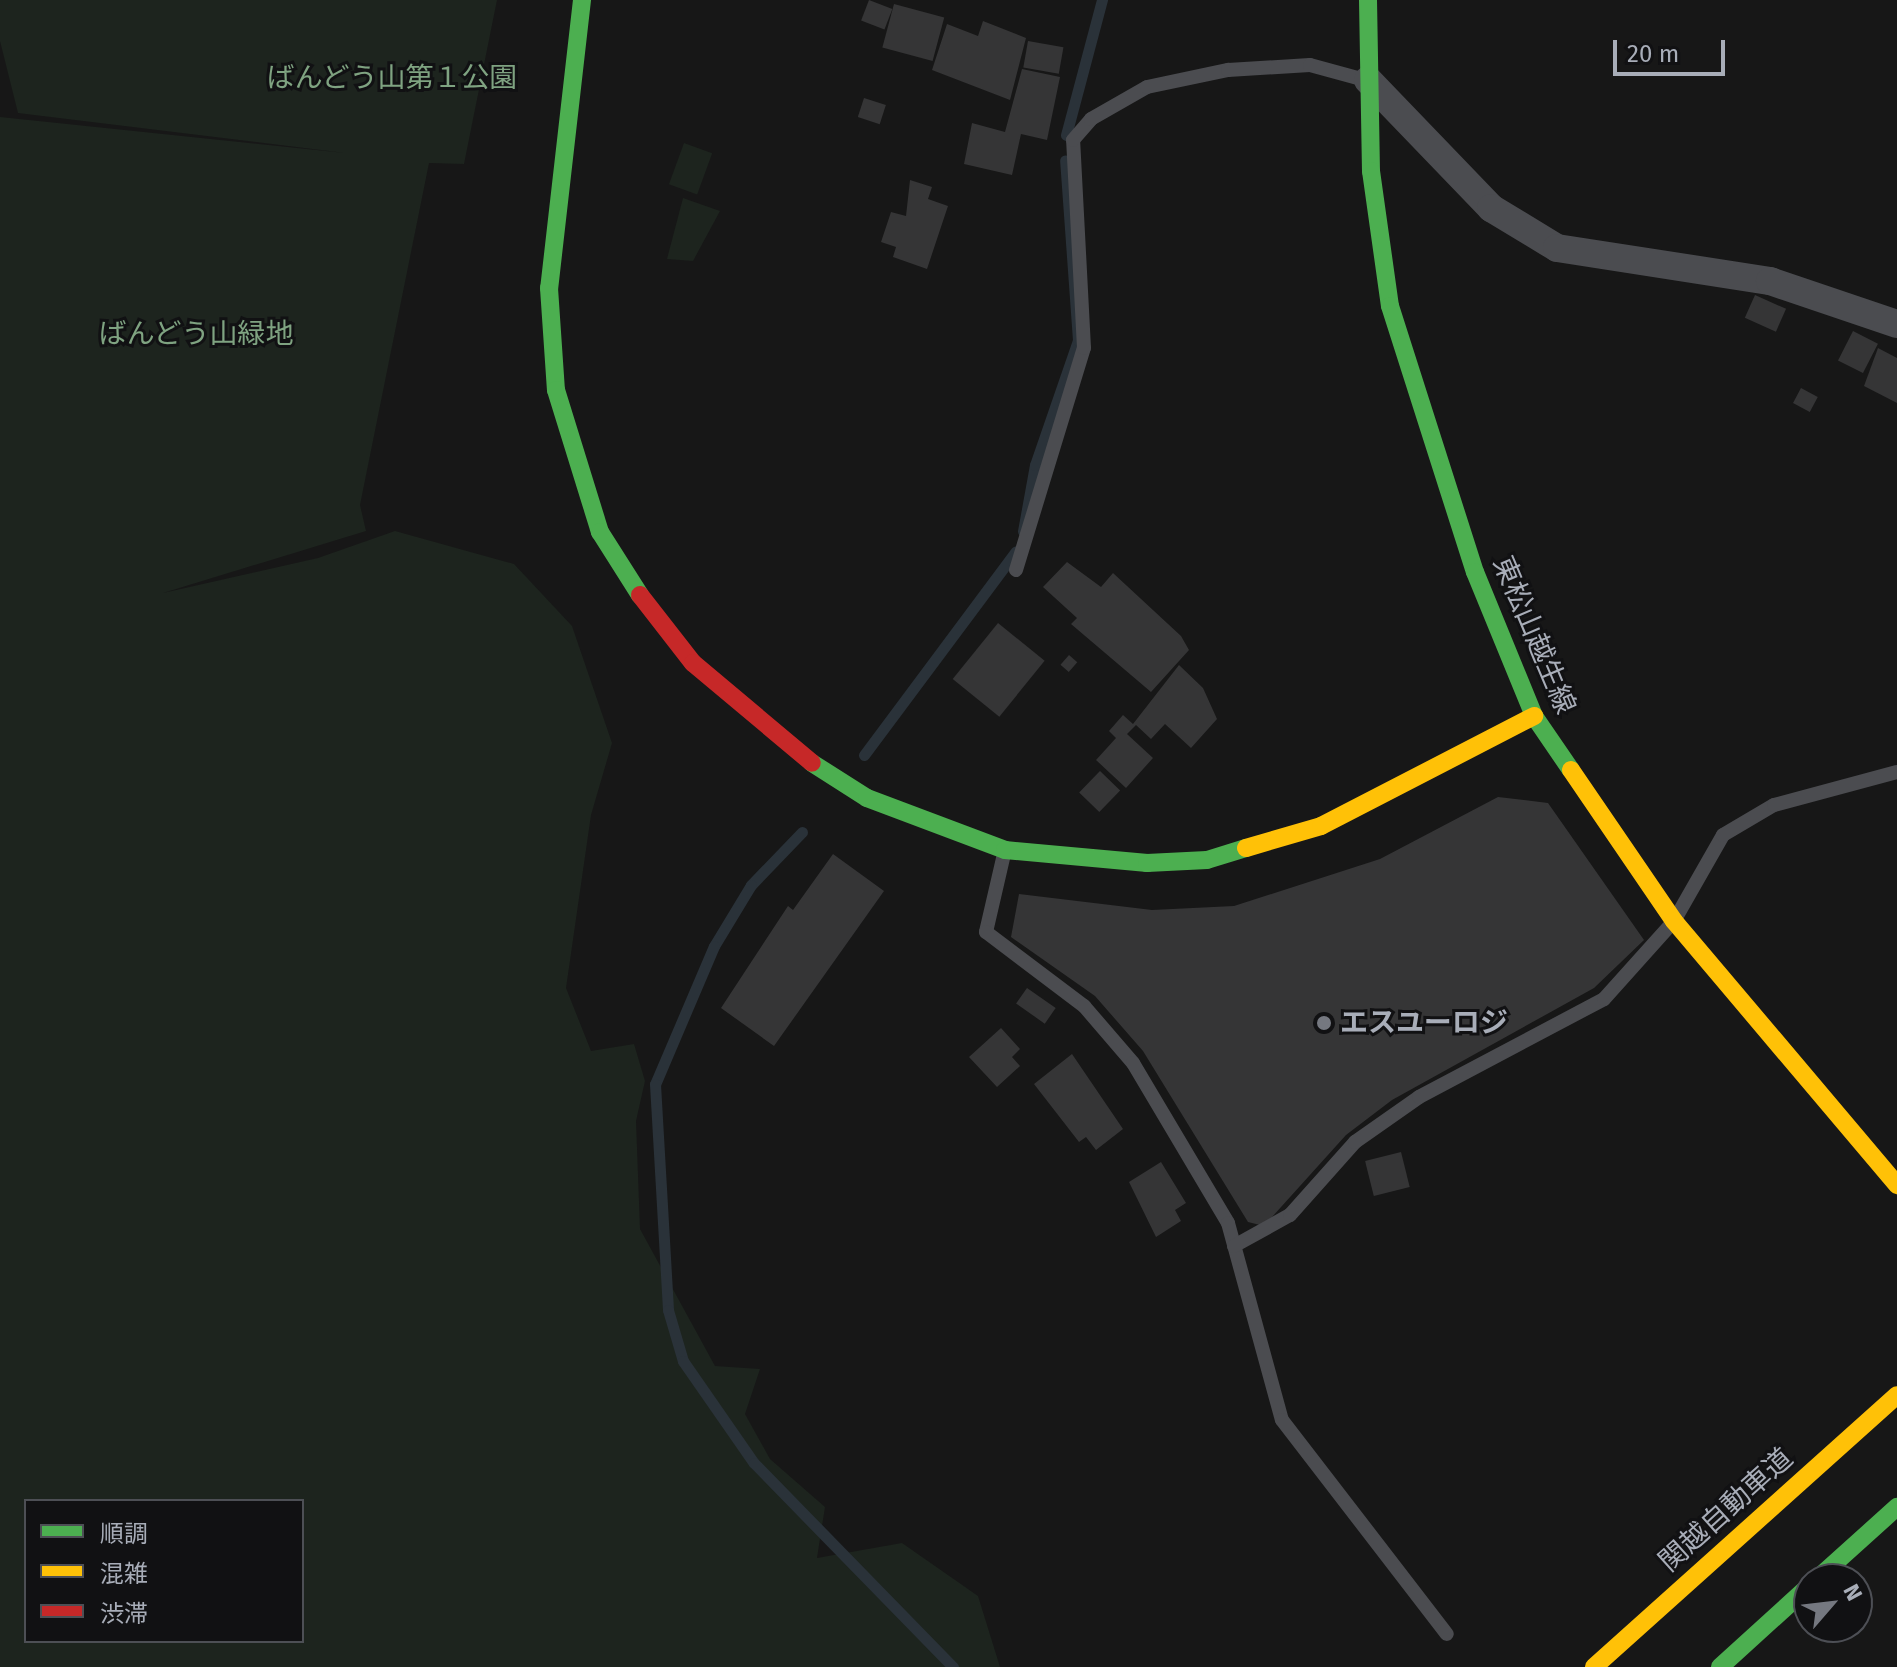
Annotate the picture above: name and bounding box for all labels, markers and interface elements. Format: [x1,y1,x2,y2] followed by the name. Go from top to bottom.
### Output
[1617,24,1729,74] scale bar
[1627,40,1679,68] text: 20 m
[266,61,518,95] park label: ばんどう山第１公園
[98,317,294,351] park label: ばんどう山緑地
[1486,551,1582,719] street label: 東松山越生線
[1340,1006,1508,1040] place label: エスユーロジ
[1315,1014,1333,1032] marker: エスユーロジ
[1652,1441,1800,1579] street label: 関越自動車道
[24,1499,304,1643] legend
[100,1520,148,1548] text: 順調
[100,1560,148,1588] text: 混雑
[1793,1563,1873,1643] north arrow
[1838,1580,1868,1605] text: N
[100,1600,148,1628] text: 渋滞

